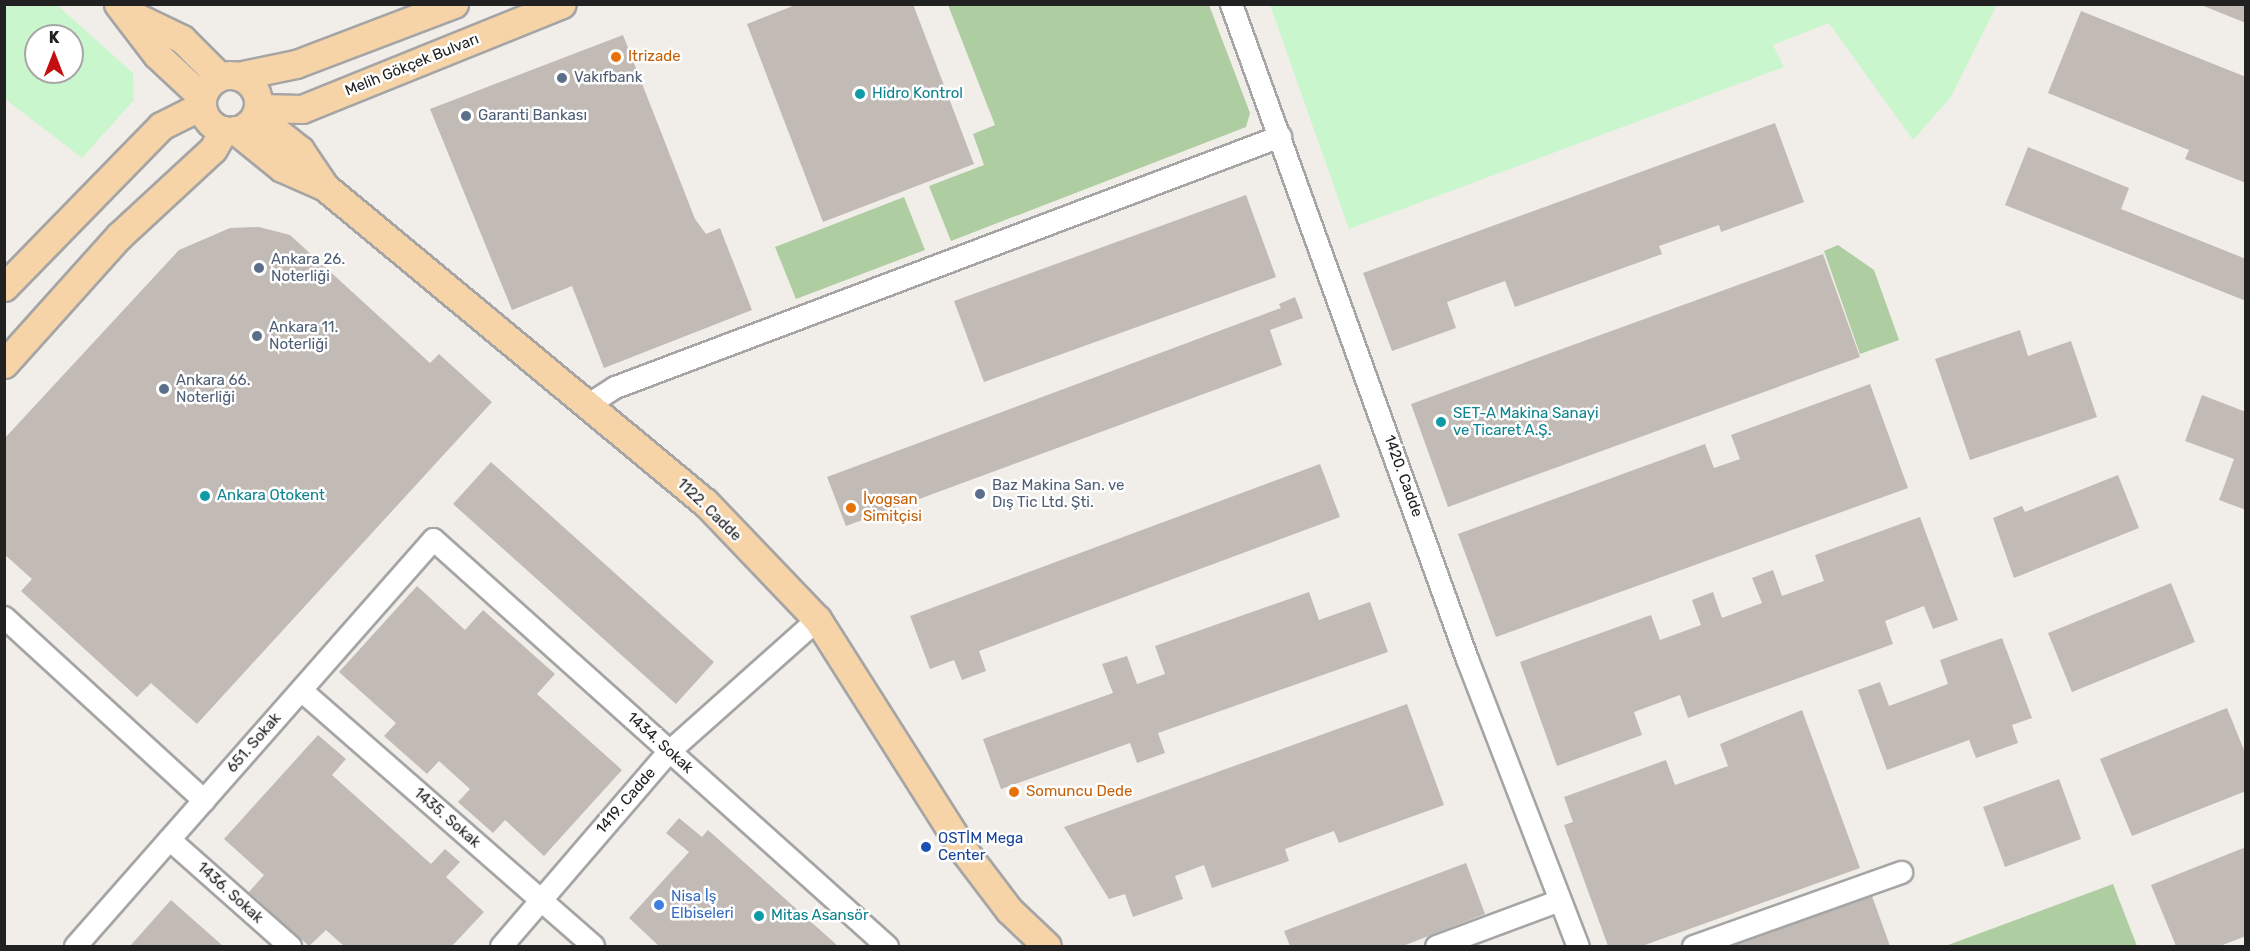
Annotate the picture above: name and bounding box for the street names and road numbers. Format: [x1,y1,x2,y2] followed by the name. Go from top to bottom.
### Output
[342,30,482,100] street label: Melih Gökçek Bulvarı
[1380,433,1426,519] street label: 1420. Cadde
[673,475,745,545] street label: 1122. Cadde
[223,709,285,777] street label: 651. Sokak
[623,709,697,777] street label: 1434. Sokak
[592,764,660,838] street label: 1419. Cadde
[410,784,484,852] street label: 1435. Sokak
[193,859,267,927] street label: 1436. Sokak

